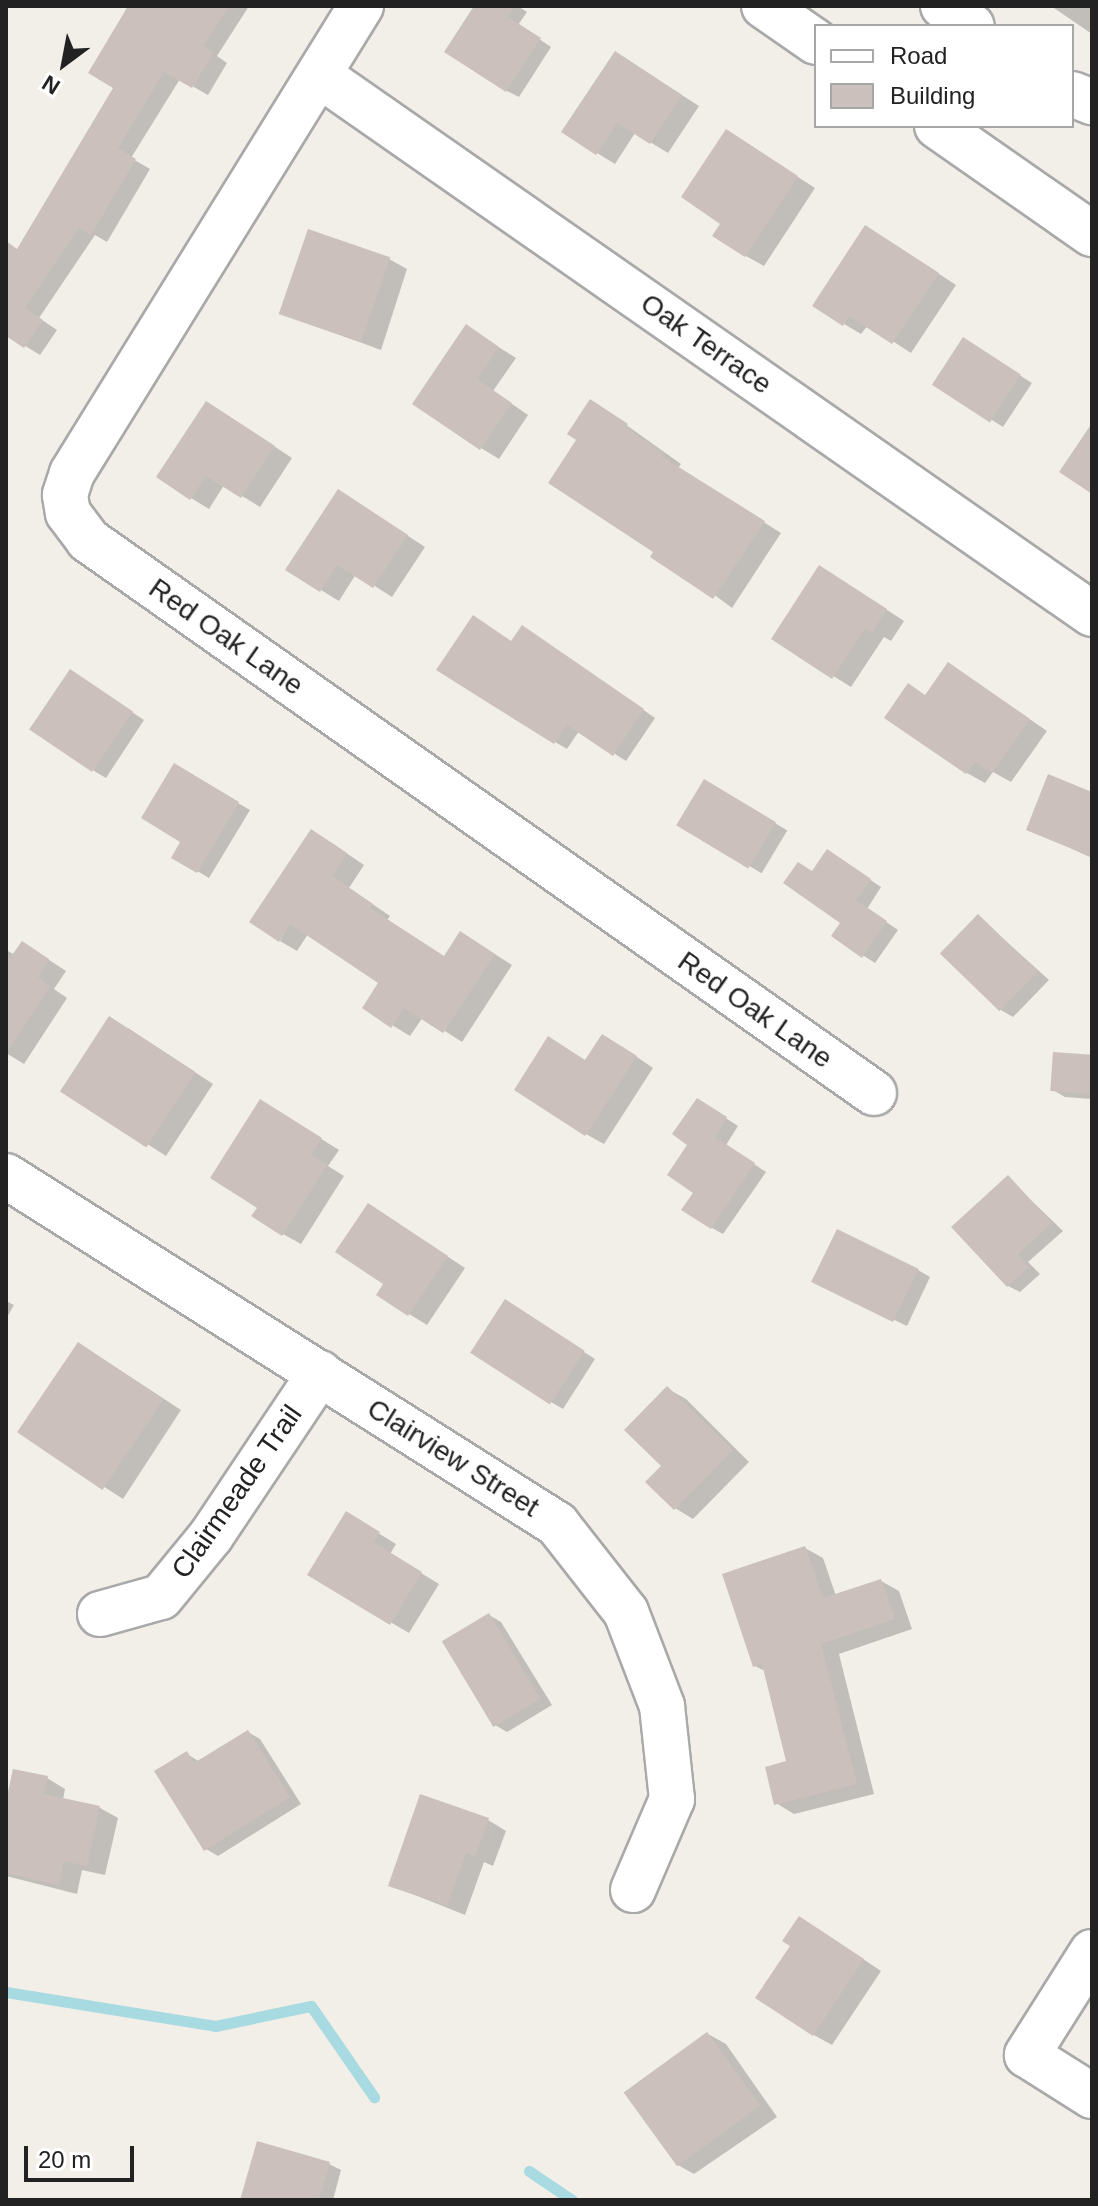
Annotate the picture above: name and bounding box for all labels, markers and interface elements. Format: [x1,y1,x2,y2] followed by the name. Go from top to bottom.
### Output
[24,24,104,104] north arrow
[814,24,1074,128] legend
[890,42,947,69] text: Road
[38,70,64,100] text: N
[890,82,975,109] text: Building
[634,287,778,401] street label: Oak Terrace
[142,571,310,703] street label: Red Oak Lane
[671,944,839,1076] street label: Red Oak Lane
[361,1392,545,1524] street label: Clairview Street
[165,1399,309,1585] street label: Clairmeade Trail
[28,2130,138,2180] scale bar
[38,2146,91,2173] text: 20 m

